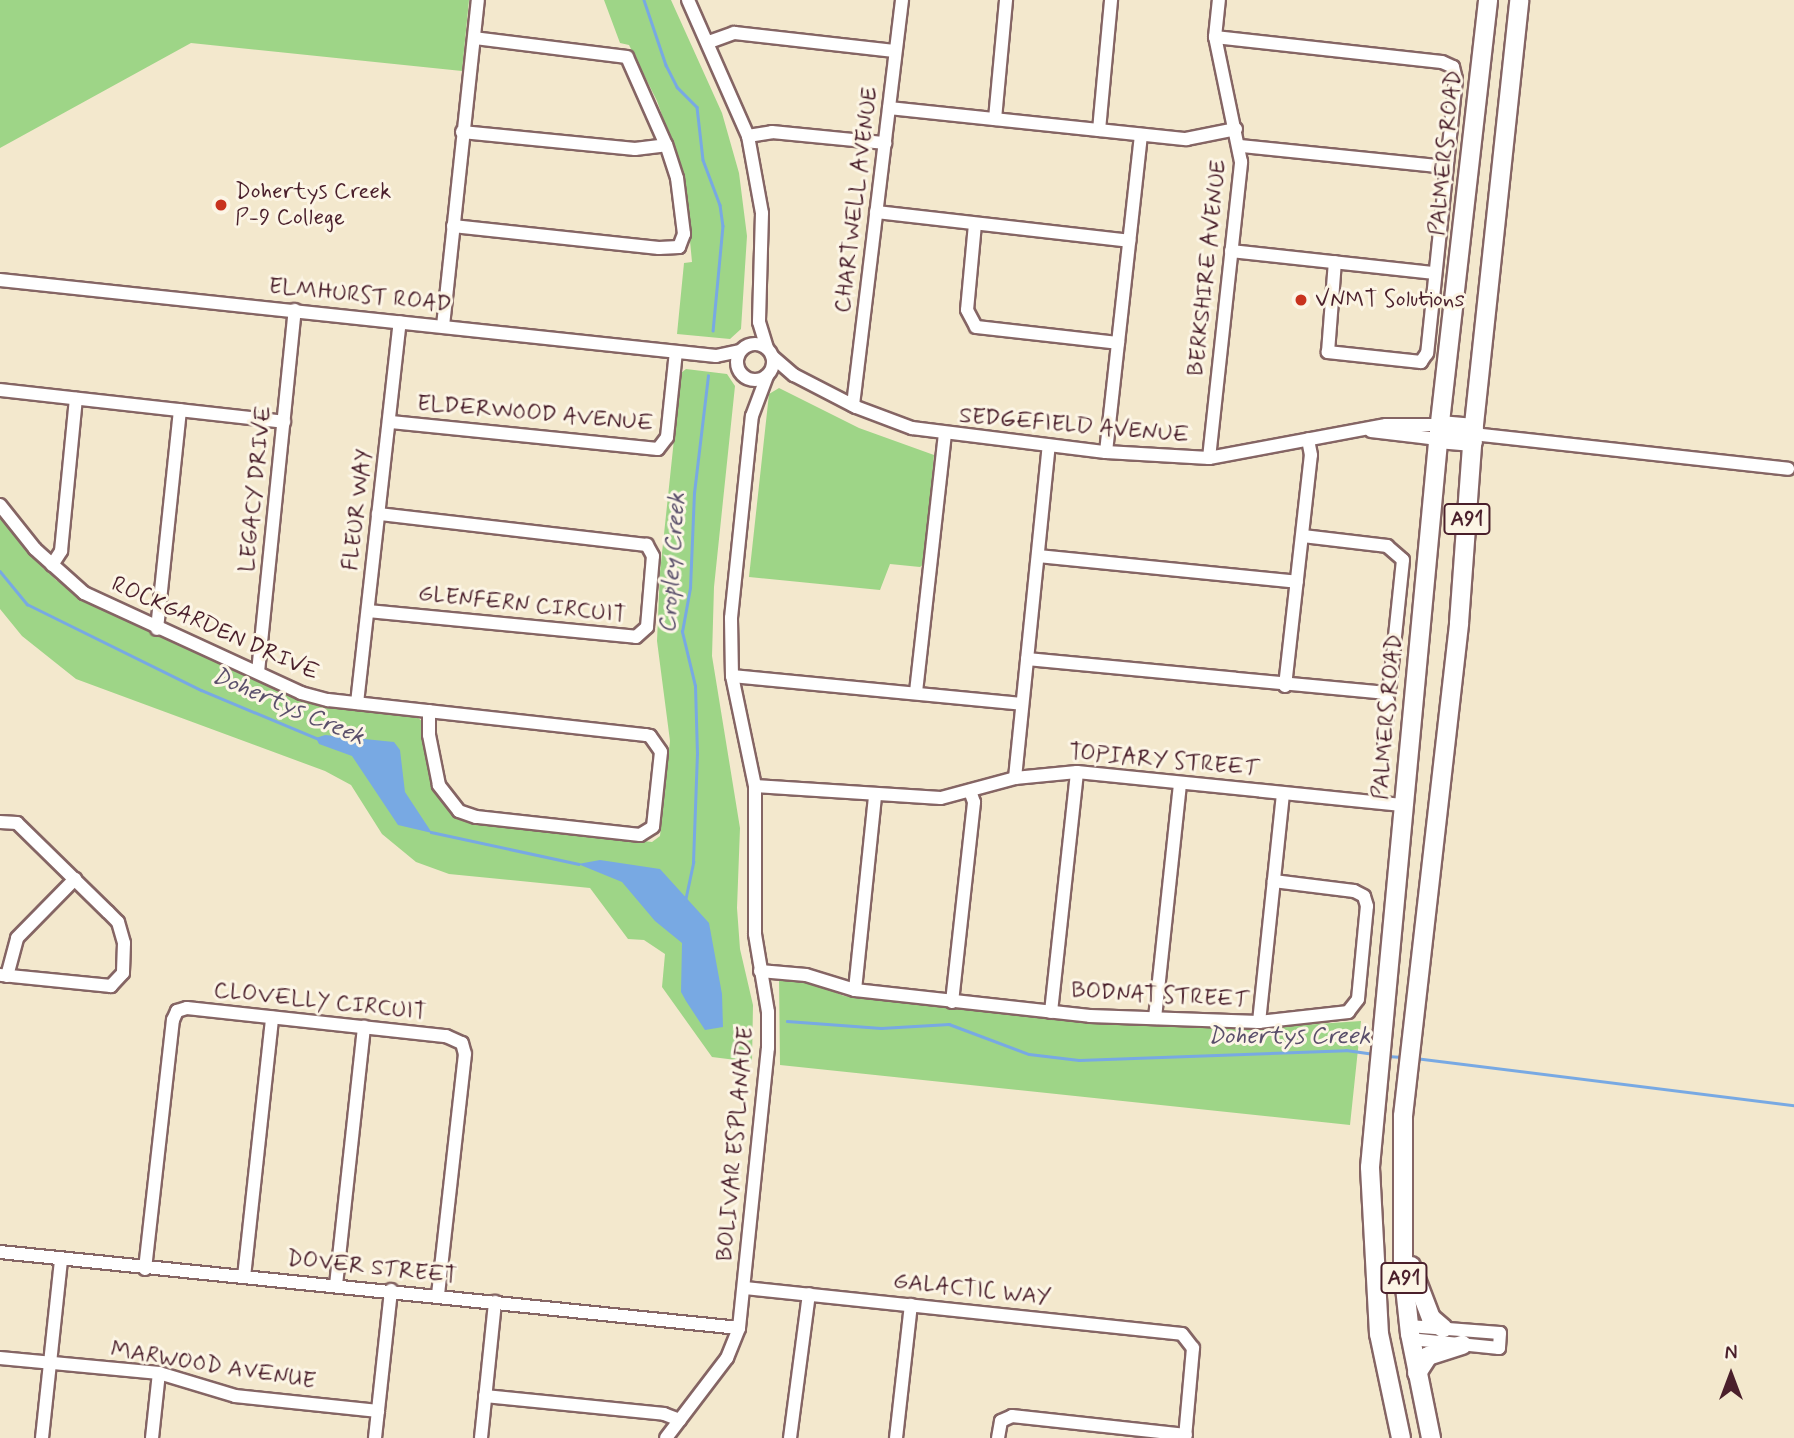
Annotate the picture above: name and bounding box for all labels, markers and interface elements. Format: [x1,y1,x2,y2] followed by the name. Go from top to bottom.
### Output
[1424,70,1468,236] street label: PALMERS ROAD
[829,84,885,316] street label: CHARTWELL AVENUE
[1183,157,1233,379] street label: BERKSHIRE AVENUE
[235,178,391,232] place label: Dohertys Creek P-9 College
[213,197,229,213] marker: Dohertys Creek P-9 College
[267,273,453,319] street label: ELMHURST ROAD
[1315,286,1467,314] place label: VNMT Solutions
[1293,292,1309,308] marker: VNMT Solutions
[416,390,654,438] street label: ELDERWOOD AVENUE
[958,402,1190,450] street label: SEDGEFIELD AVENUE
[234,404,278,574] street label: LEGACY DRIVE
[337,448,379,572] street label: FLEUR WAY
[654,492,692,634] water label: Cropley Creek
[1442,502,1492,536] road number: A91
[107,571,323,687] street label: ROCKGARDEN DRIVE
[417,580,627,630] street label: GLENFERN CIRCUIT
[1367,634,1409,800] street label: PALMERS ROAD
[207,662,369,752] water label: Dohertys Creek
[1067,739,1261,783] street label: TOPIARY STREET
[212,977,428,1027] street label: CLOVELLY CIRCUIT
[1070,978,1250,1014] street label: BODNAT STREET
[1207,1023,1371,1051] water label: Dohertys Creek
[712,1028,760,1260] street label: BOLIVAR ESPLANADE
[285,1245,459,1291] street label: DOVER STREET
[1380,1260,1428,1296] road number: A91
[892,1268,1052,1312] street label: GALACTIC WAY
[108,1336,318,1396] street label: MARWOOD AVENUE
[1696,1340,1766,1410] north arrow
[1725,1341,1737,1366] text: N

